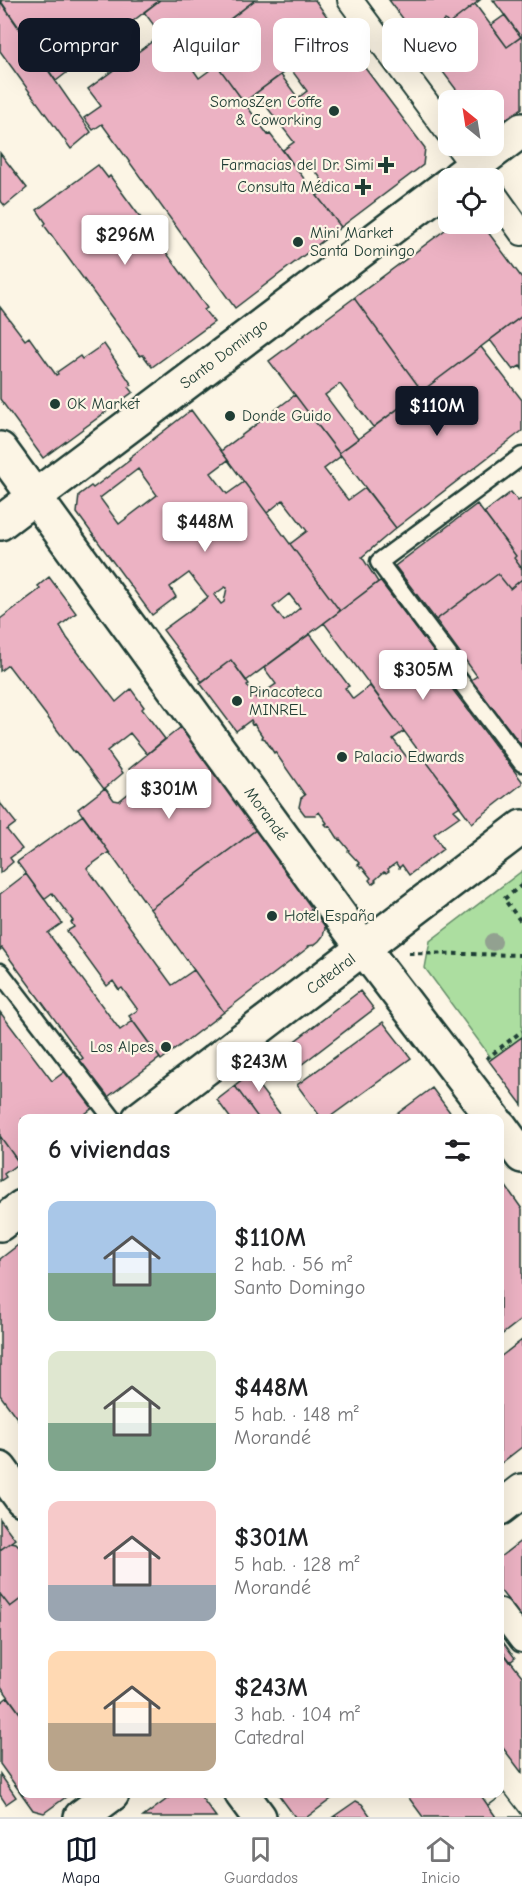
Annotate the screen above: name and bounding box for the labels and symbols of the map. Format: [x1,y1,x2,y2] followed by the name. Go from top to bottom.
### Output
[438,90,504,156] north arrow
[210,93,322,129] place label: SomosZen Coffe & Coworking
[327,104,341,118] marker: SomosZen Coffe & Coworking
[221,156,374,174] place label: Farmacias del Dr. Simi
[379,158,393,172] marker: Farmacias del Dr. Simi
[237,178,350,196] place label: Consulta Médica
[354,178,372,196] marker: Consulta Médica
[83,215,167,266] pin: $296M
[310,224,415,260] place label: Mini Market Santa Domingo
[291,235,305,249] marker: Mini Market Santa Domingo
[177,315,271,393] street label: Santo Domingo
[395,386,479,437] pin: $110M
[67,395,140,413] place label: OK Market
[48,397,62,411] marker: OK Market
[242,407,331,425] place label: Donde Guido
[223,409,237,423] marker: Donde Guido
[163,502,247,553] pin: $448M
[381,650,465,701] pin: $305M
[249,683,323,719] place label: Pinacoteca MINREL
[230,694,244,708] marker: Pinacoteca MINREL
[354,748,464,766] place label: Palacio Edwards
[335,750,349,764] marker: Palacio Edwards
[127,769,211,820] pin: $301M
[241,784,291,844] street label: Morandé
[284,907,375,925] place label: Hotel España
[265,909,279,923] marker: Hotel España
[303,950,359,998] street label: Catedral
[90,1038,154,1056] place label: Los Alpes
[159,1040,173,1054] marker: Los Alpes
[217,1042,301,1093] pin: $243M

